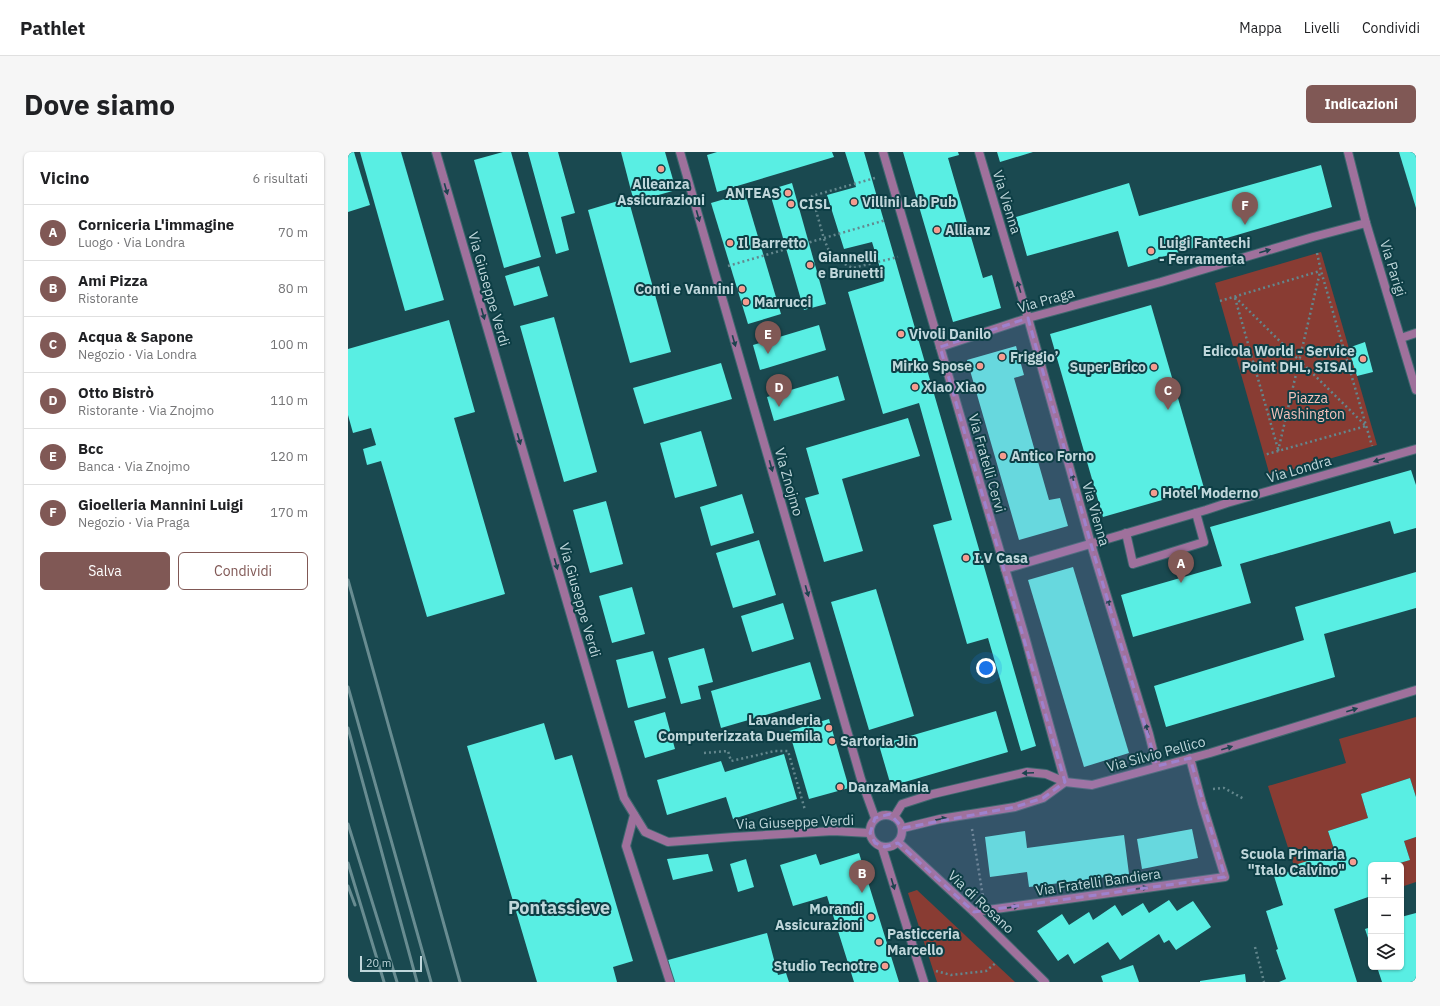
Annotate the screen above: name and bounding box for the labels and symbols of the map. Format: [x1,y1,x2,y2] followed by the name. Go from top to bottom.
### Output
[656,164,666,174] marker: Alleanza Assicurazioni
[989,168,1025,237] street label: Via Vienna
[617,175,705,209] place label: Alleanza Assicurazioni
[444,183,450,196] one-way arrow
[725,184,780,202] place label: ANTEAS
[783,188,793,198] marker: ANTEAS
[1232,192,1258,225] pin: F
[862,193,956,211] place label: Villini Lab Pub
[799,195,830,213] place label: CISL
[849,197,859,207] marker: Villini Lab Pub
[786,199,796,209] marker: CISL
[695,211,701,223] one-way arrow
[945,221,991,239] place label: Allianz
[932,225,942,235] marker: Allianz
[464,230,514,348] street label: Via Giuseppe Verdi
[738,234,807,252] place label: Il Barretto
[1159,234,1250,268] place label: Luigi Fantechi - Ferramenta
[725,238,735,248] marker: Il Barretto
[1376,238,1410,298] street label: Via Parigi
[1146,246,1156,256] marker: Luigi Fantechi - Ferramenta
[818,248,883,282] place label: Giannelli e Brunetti
[1260,248,1272,254] one-way arrow
[805,260,815,270] marker: Giannelli e Brunetti
[635,280,734,298] place label: Conti e Vannini
[1016,281,1022,293] one-way arrow
[1015,283,1077,317] street label: Via Praga
[737,284,747,294] marker: Conti e Vannini
[754,293,812,311] place label: Marrucci
[741,297,751,307] marker: Marrucci
[480,309,486,321] one-way arrow
[755,321,781,354] pin: E
[909,325,991,343] place label: Vivoli Danilo
[896,329,906,339] marker: Vivoli Danilo
[731,336,737,348] one-way arrow
[1203,342,1355,376] place label: Edicola World - Service Point DHL, SISAL
[1010,348,1059,366] place label: Friggio’
[997,352,1007,362] marker: Friggio’
[1358,354,1368,364] marker: Edicola World - Service Point DHL, SISAL
[892,357,972,375] place label: Mirko Spose
[1070,358,1146,376] place label: Super Brico
[975,361,985,371] marker: Mirko Spose
[1149,362,1159,372] marker: Super Brico
[766,374,792,407] pin: D
[1155,377,1181,410] pin: C
[923,378,985,396] place label: Xiao Xiao
[910,382,920,392] marker: Xiao Xiao
[1271,389,1345,423] park label: Piazza Washington
[964,412,1010,514] street label: Via Fratelli Cervi
[516,433,522,445] one-way arrow
[771,446,807,518] street label: Via Znojmo
[1011,447,1094,465] place label: Antico Forno
[998,451,1008,461] marker: Antico Forno
[1265,451,1334,487] street label: Via Londra
[1372,457,1384,463] one-way arrow
[768,460,774,472] one-way arrow
[1070,473,1076,485] one-way arrow
[1078,480,1114,549] street label: Via Vienna
[1162,484,1258,502] place label: Hotel Moderno
[1149,488,1159,498] marker: Hotel Moderno
[555,541,605,659] street label: Via Giuseppe Verdi
[974,549,1028,567] place label: I.V Casa
[1168,550,1194,583] pin: A
[961,553,971,563] marker: I.V Casa
[553,558,559,570] one-way arrow
[804,585,810,597] one-way arrow
[1106,598,1112,610] one-way arrow
[976,658,996,678] your location
[1346,707,1358,713] one-way arrow
[658,711,821,745] place label: Lavanderia Computerizzata Duemila
[1144,722,1150,734] one-way arrow
[824,723,834,733] marker: Lavanderia Computerizzata Duemila
[840,732,917,750] place label: Sartoria Jin
[1105,732,1207,776] street label: Via Silvio Pellico
[827,736,837,746] marker: Sartoria Jin
[1222,745,1234,751] one-way arrow
[1022,770,1034,777] one-way arrow
[848,778,929,796] place label: DanzaMania
[835,782,845,792] marker: DanzaMania
[736,811,854,833] street label: Via Giuseppe Verdi
[934,816,947,822] one-way arrow
[1240,845,1345,879] place label: Scuola Primaria "Italo Calvino"
[1348,857,1358,867] marker: Scuola Primaria "Italo Calvino"
[849,860,875,893] pin: B
[1034,864,1162,900] street label: Via Fratelli Bandiera
[944,867,1018,937] street label: Via di Rosano
[891,878,897,890] one-way arrow
[1136,885,1148,892] one-way arrow
[508,896,610,919] district label: Pontassieve
[775,900,863,934] place label: Morandi Assicurazioni
[1007,904,1019,910] one-way arrow
[866,912,876,922] marker: Morandi Assicurazioni
[887,925,960,959] place label: Pasticceria Marcello
[874,937,884,947] marker: Pasticceria Marcello
[360,954,422,973] scale bar
[774,957,877,975] place label: Studio Tecnotre
[880,961,890,971] marker: Studio Tecnotre

